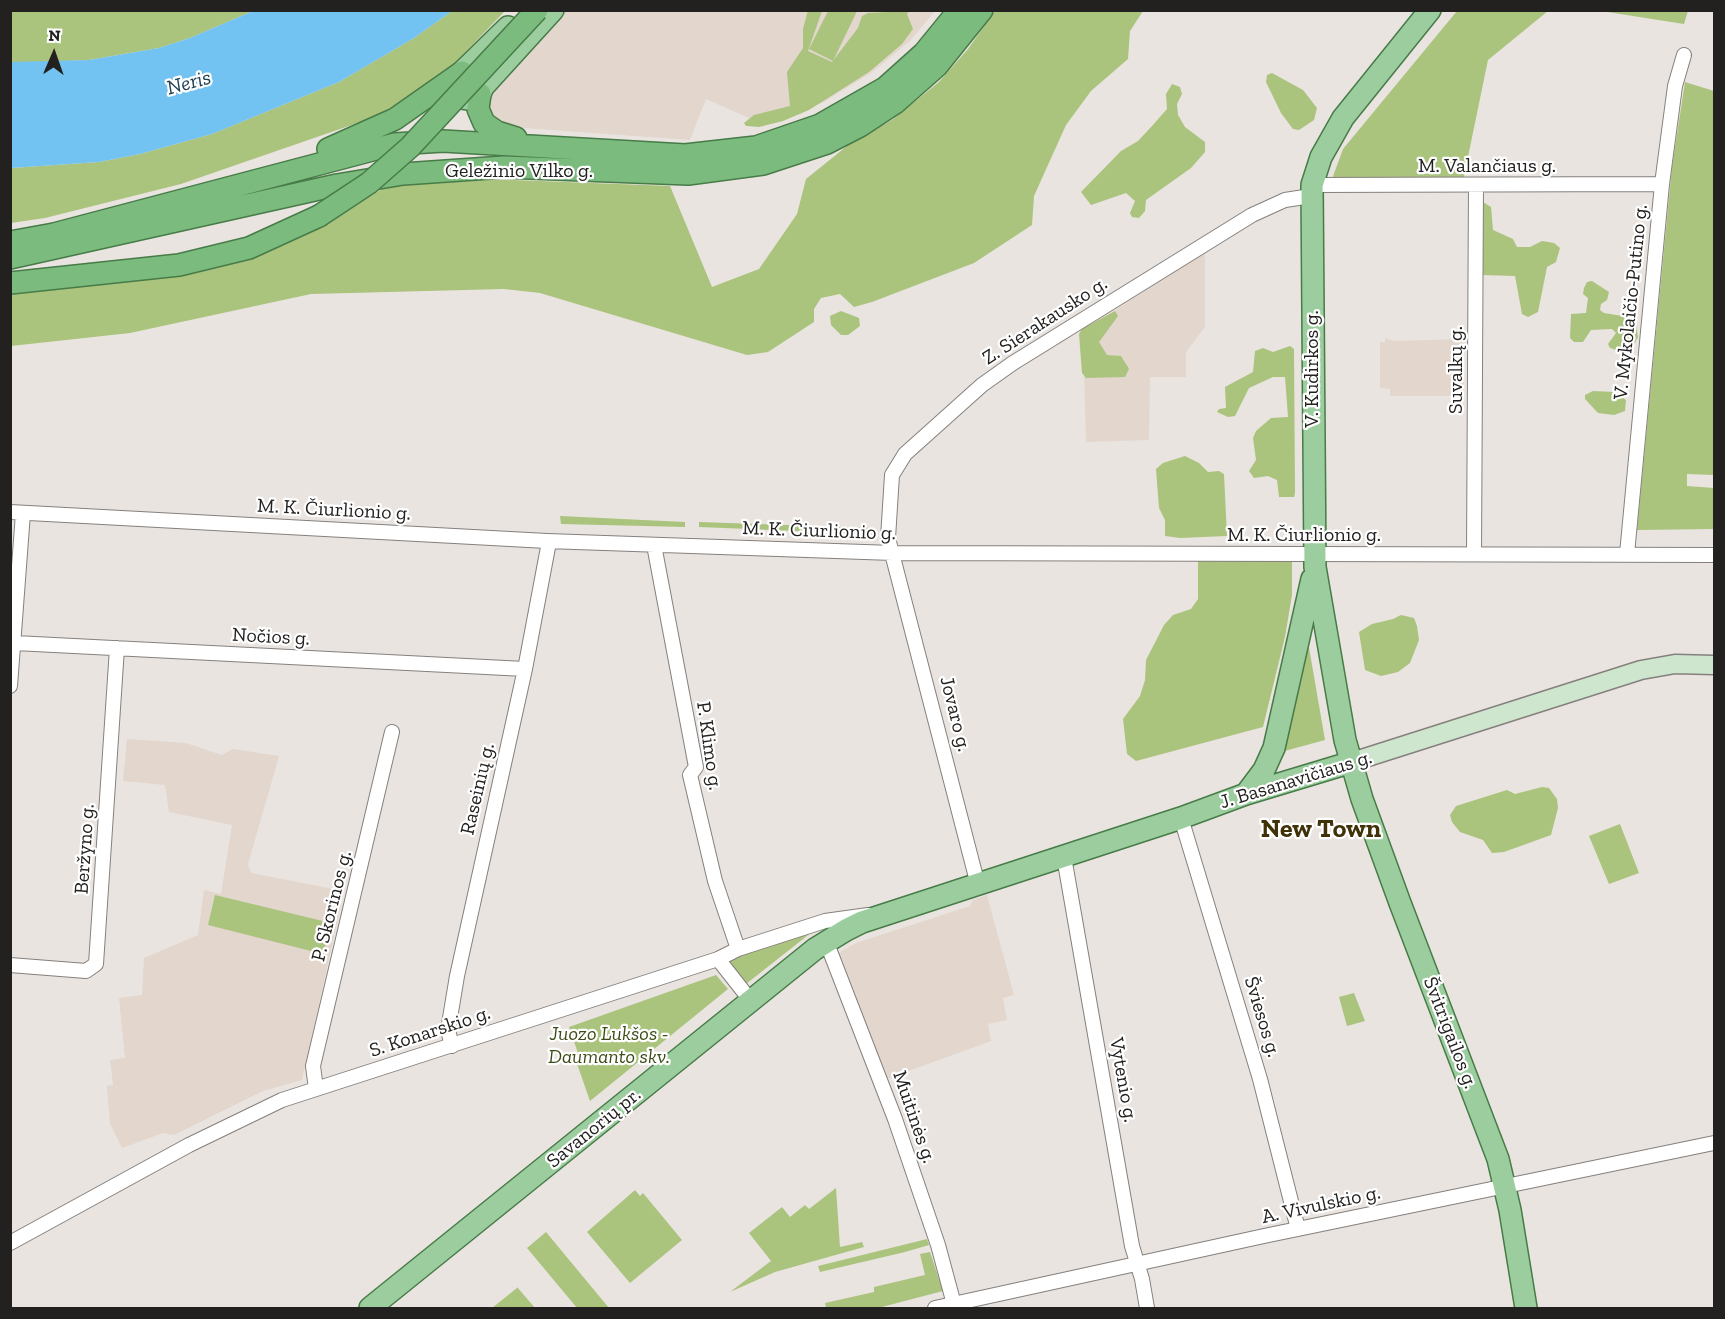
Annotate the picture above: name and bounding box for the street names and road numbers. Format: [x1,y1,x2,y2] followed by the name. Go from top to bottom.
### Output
[1418,154,1556,178] street label: M. Valančiaus g.
[445,159,593,183] street label: Geležinio Vilko g.
[1609,203,1653,401] street label: V. Mykolaičio-Putino g.
[978,272,1112,370] street label: Z. Sierakausko g.
[1300,310,1324,428] street label: V. Kudirkos g.
[1444,326,1468,414] street label: Suvalkų g.
[257,494,411,526] street label: M. K. Čiurlionio g.
[742,516,896,546] street label: M. K. Čiurlionio g.
[1227,523,1381,547] street label: M. K. Čiurlionio g.
[232,623,310,651] street label: Nočios g.
[934,674,976,754] street label: Jovaro g.
[691,700,727,792] street label: P. Klimo g.
[456,741,500,837] street label: Raseinių g.
[1217,745,1375,815] street label: J. Basanavičiaus g.
[70,803,100,895] street label: Beržyno g.
[307,848,357,964] street label: P. Skorinos g.
[1238,974,1286,1060] street label: Šviesos g.
[1418,974,1482,1092] street label: Švitrigailos g.
[366,1001,494,1063] street label: S. Konarskio g.
[1104,1036,1142,1124] street label: Vytenio g.
[887,1068,941,1166] street label: Muitinės g.
[542,1083,646,1173] street label: Savanorių pr.
[1259,1181,1383,1229] street label: A. Vivulskio g.

